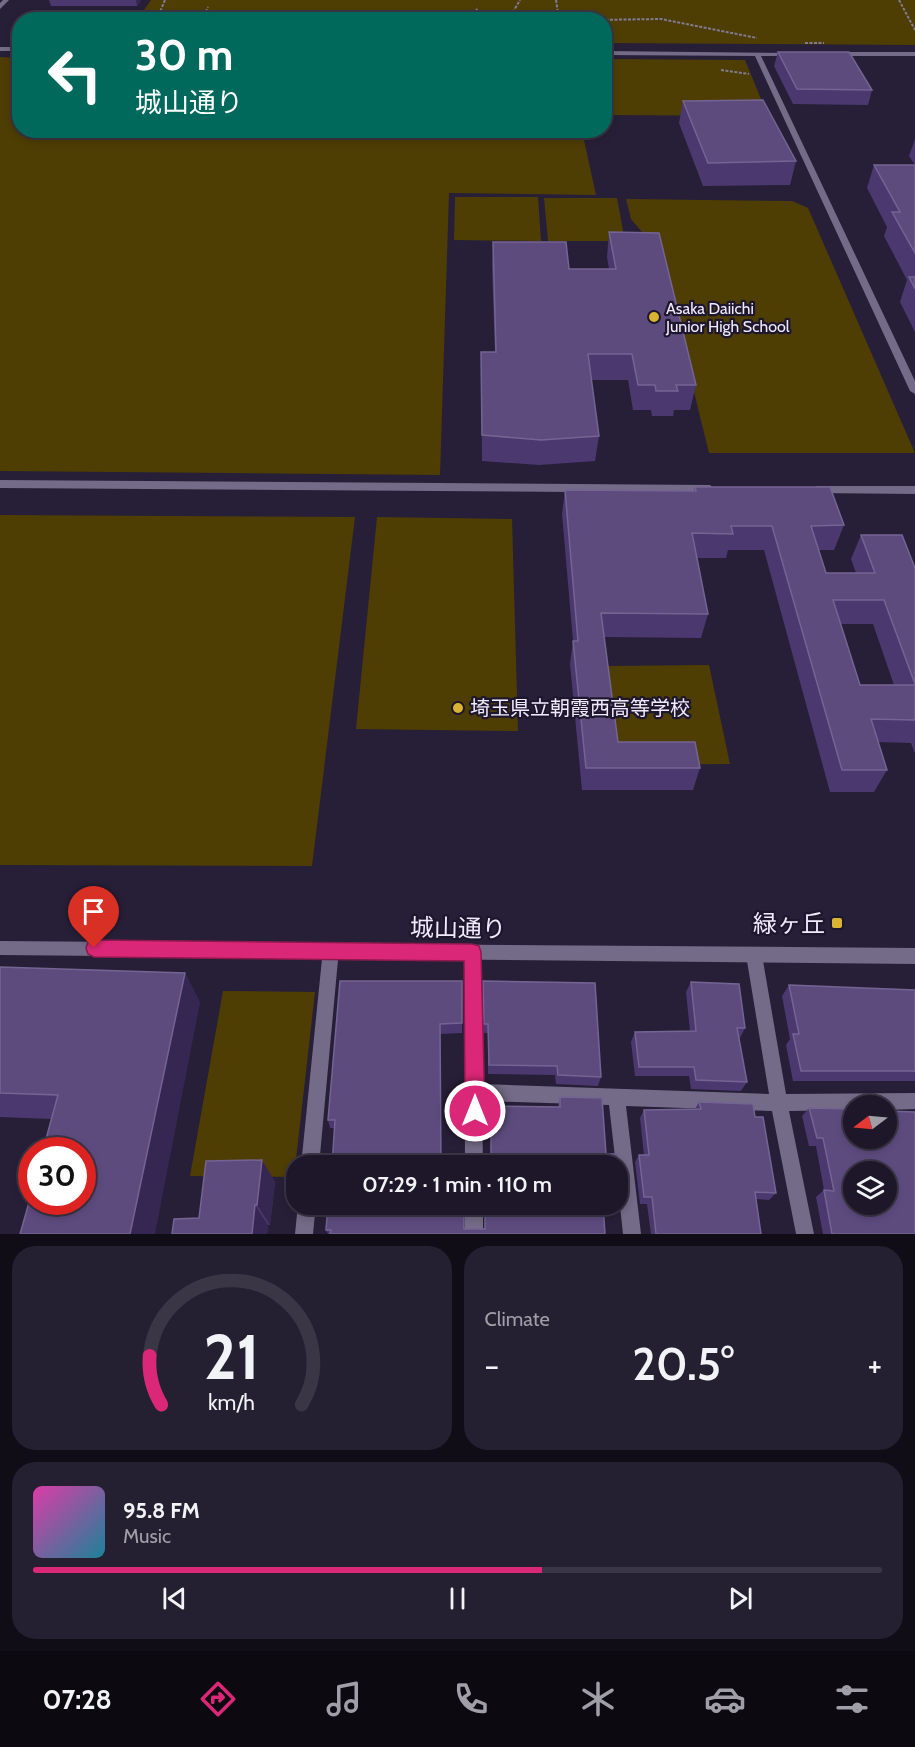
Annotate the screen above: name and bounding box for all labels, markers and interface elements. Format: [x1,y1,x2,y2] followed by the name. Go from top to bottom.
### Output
[135,29,233,81] text: 30 m
[36,36,114,114] icon: left
[135,86,243,119] text: 城山通り
[665,299,790,336] place label: Asaka Daiichi Junior High School
[647,310,661,324] marker: Asaka Daiichi Junior High School
[470,696,690,720] place label: 埼玉県立朝霞西高等学校
[451,701,465,715] marker: 埼玉県立朝霞西高等学校
[68,886,119,948] pin
[77,895,110,928] icon: arrive
[753,909,825,938] place label: 緑ヶ丘
[410,913,506,943] street label: 城山通り
[830,916,844,930] marker: 緑ヶ丘
[443,1079,507,1143] position arrow
[843,1095,897,1149] north arrow
[843,1095,897,1215] map controls
[18,1137,96,1215] speed limit sign: 30
[843,1161,897,1215] button: layers
[362,1171,552,1198] text: 07:29 · 1 min · 110 m
[485,1307,550,1331] text: Climate
[204,1319,260,1395] text: 21
[632,1337,734,1391] text: 20.5°
[485,1345,499,1385] text: −
[867,1345,882,1385] text: +
[208,1389,255,1415] text: km/h
[123,1497,200,1524] text: 95.8 FM
[123,1524,171,1548] text: Music
[158,1582,191,1615] icon: previous
[441,1582,474,1615] icon: pause
[724,1582,757,1615] icon: next
[197,1678,239,1720] icon: directions
[323,1678,365,1720] icon: music
[450,1678,492,1720] icon: phone
[577,1678,619,1720] icon: climate
[704,1678,746,1720] icon: car
[831,1678,873,1720] icon: filters
[42,1683,112,1716] text: 07:28

